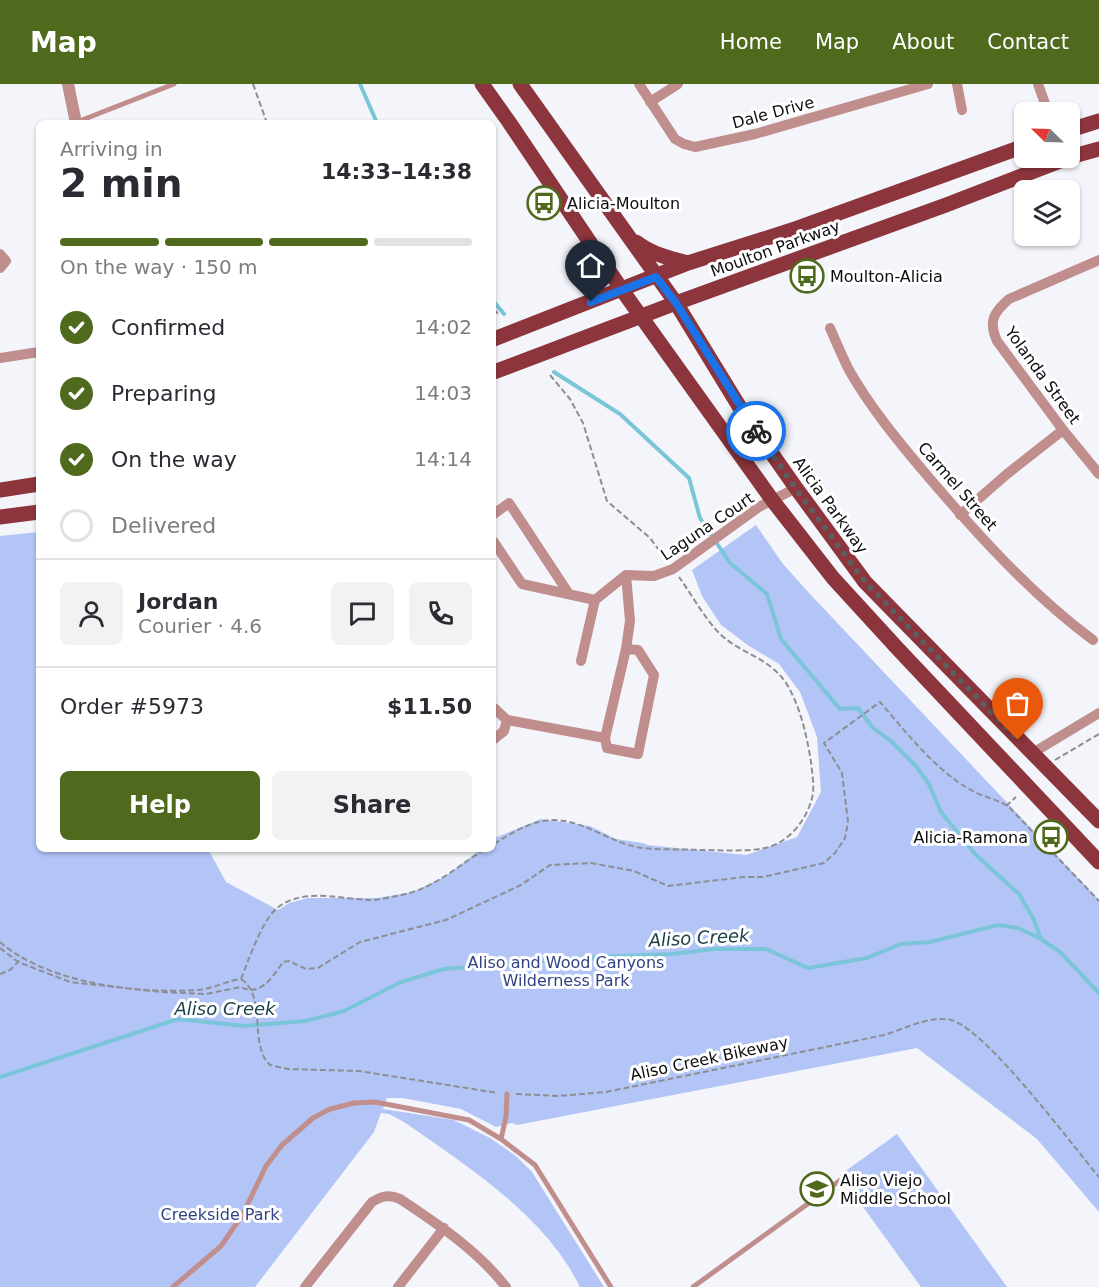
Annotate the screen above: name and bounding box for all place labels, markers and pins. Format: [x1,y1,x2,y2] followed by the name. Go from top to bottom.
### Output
[526,185,562,221] bus stop icon: Alicia-Moulton
[567,194,680,213] place label: Alicia-Moulton
[565,240,616,302] pin
[789,258,825,294] bus stop icon: Moulton-Alicia
[830,267,943,286] place label: Moulton-Alicia
[992,678,1043,740] pin
[1033,819,1069,855] bus stop icon: Alicia-Ramona
[913,828,1028,847] place label: Alicia-Ramona
[799,1171,835,1207] school or university icon: Aliso Viejo Middle School
[840,1171,951,1208] place label: Aliso Viejo Middle School

